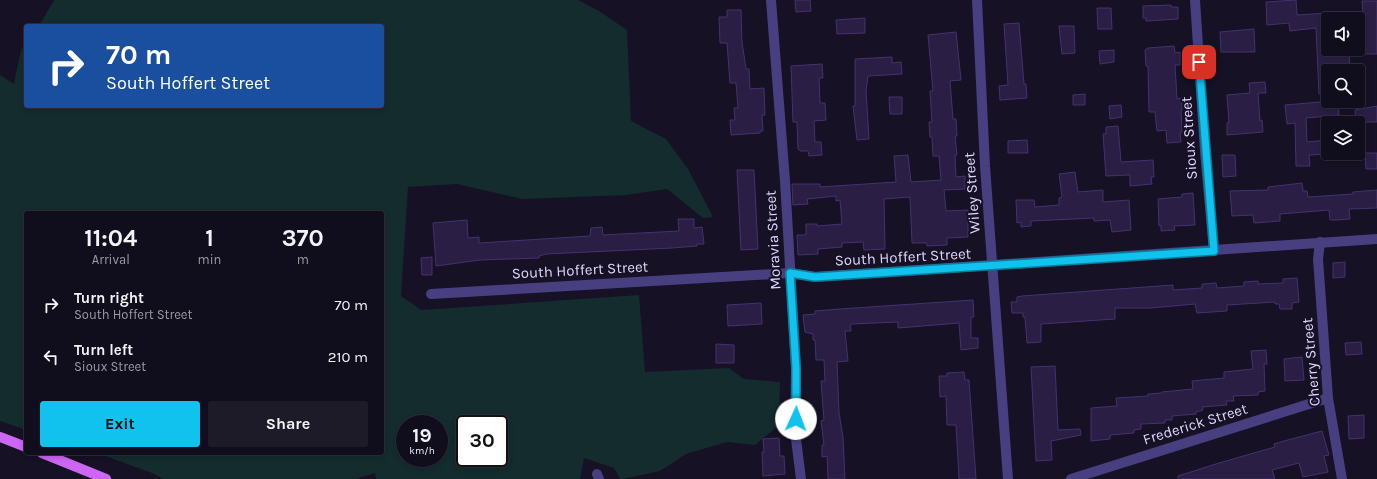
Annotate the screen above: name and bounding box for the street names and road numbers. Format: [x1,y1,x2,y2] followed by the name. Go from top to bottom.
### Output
[1177,96,1201,180] street label: Sioux Street
[960,151,984,234] street label: Wiley Street
[761,189,785,290] street label: Moravia Street
[834,244,972,270] street label: South Hoffert Street
[511,257,649,283] street label: South Hoffert Street
[1298,317,1324,407] street label: Cherry Street
[1141,399,1250,448] street label: Frederick Street

